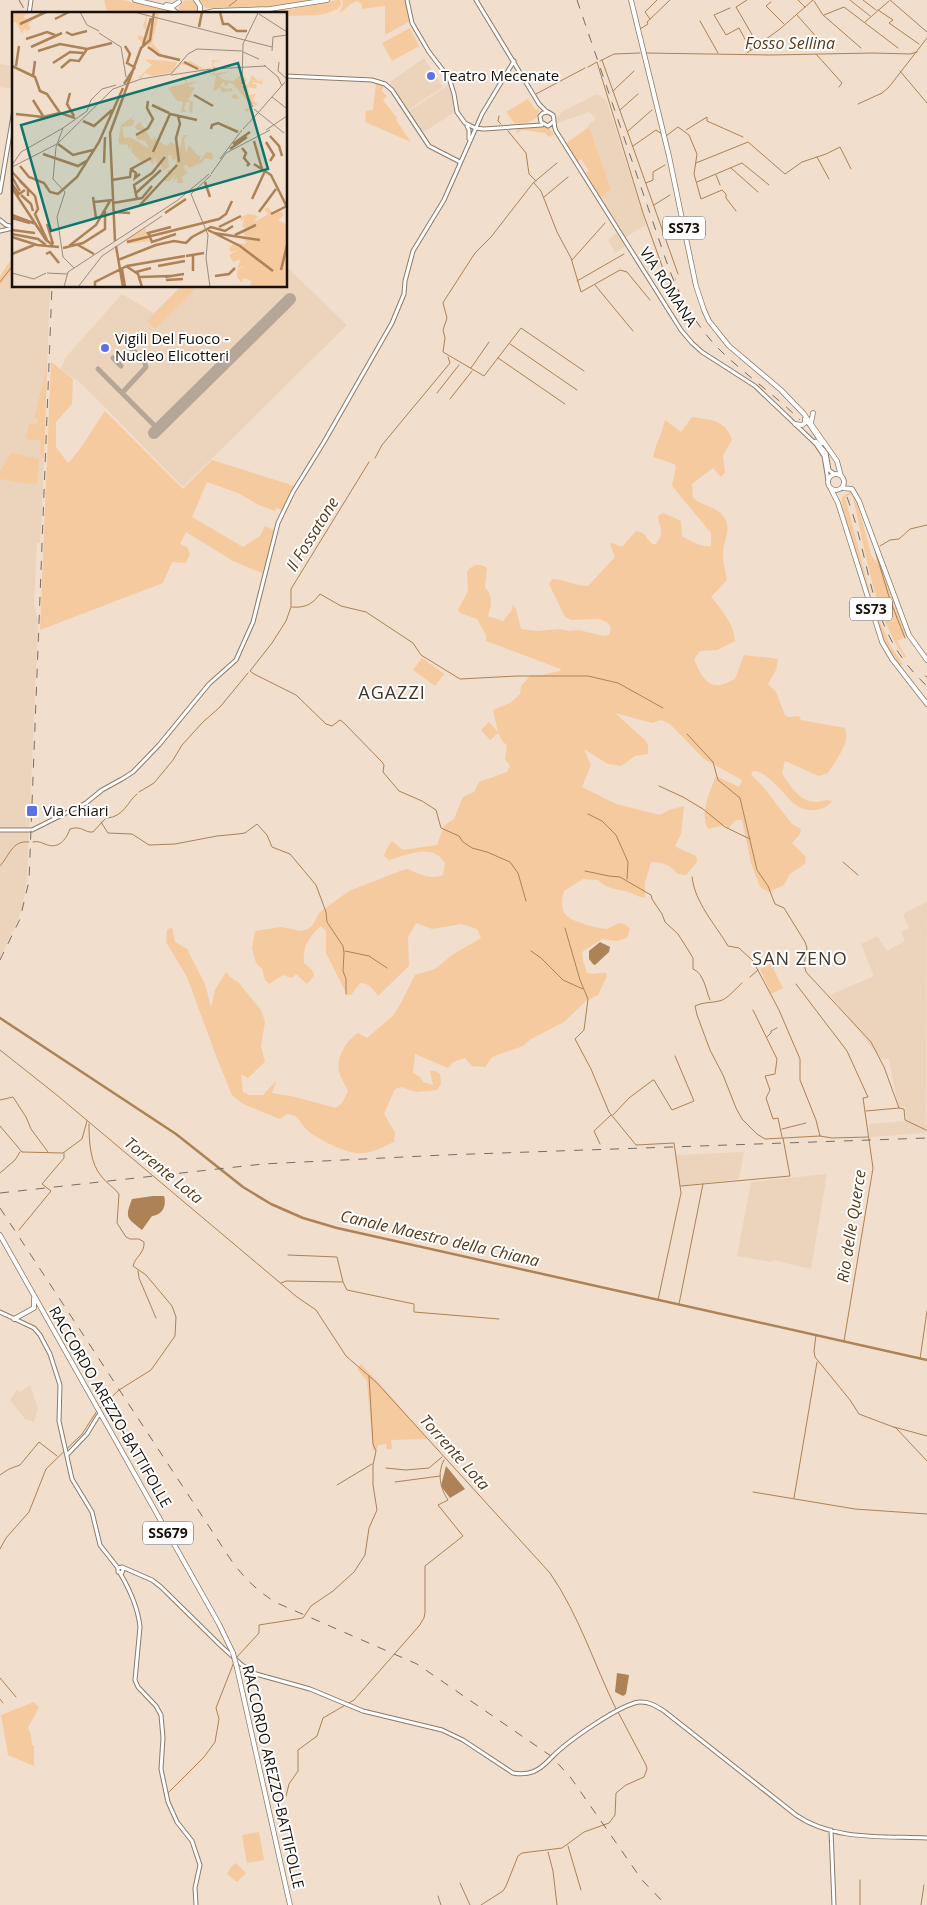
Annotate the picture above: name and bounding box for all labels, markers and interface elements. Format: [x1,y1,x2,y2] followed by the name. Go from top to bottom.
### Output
[12,12,288,288] inset map
[745,32,835,54] water label: Fosso Sellina
[441,65,559,85] place label: Teatro Mecenate
[425,70,437,82] marker: Teatro Mecenate
[663,217,705,240] road number: SS73
[636,243,702,331] street label: VIA ROMANA
[115,328,229,365] place label: Vigili Del Fuoco - Nucleo Elicotteri
[99,342,111,354] marker: Vigili Del Fuoco - Nucleo Elicotteri
[281,493,343,575] water label: Il Fossatone
[850,598,892,620] road number: SS73
[358,680,426,704] district label: AGAZZI
[43,800,109,820] place label: Via Chiari
[25,804,39,818] marker: Via Chiari
[752,946,848,970] district label: SAN ZENO
[120,1131,208,1209] water label: Torrente Lota
[831,1168,871,1284] water label: Rio delle Querce
[338,1204,542,1272] water label: Canale Maestro della Chiana
[45,1302,177,1511] street label: RACCORDO AREZZO-BATTIFOLLE
[415,1409,495,1495] water label: Torrente Lota
[143,1522,193,1545] road number: SS679
[238,1663,309,1891] street label: RACCORDO AREZZO-BATTIFOLLE

